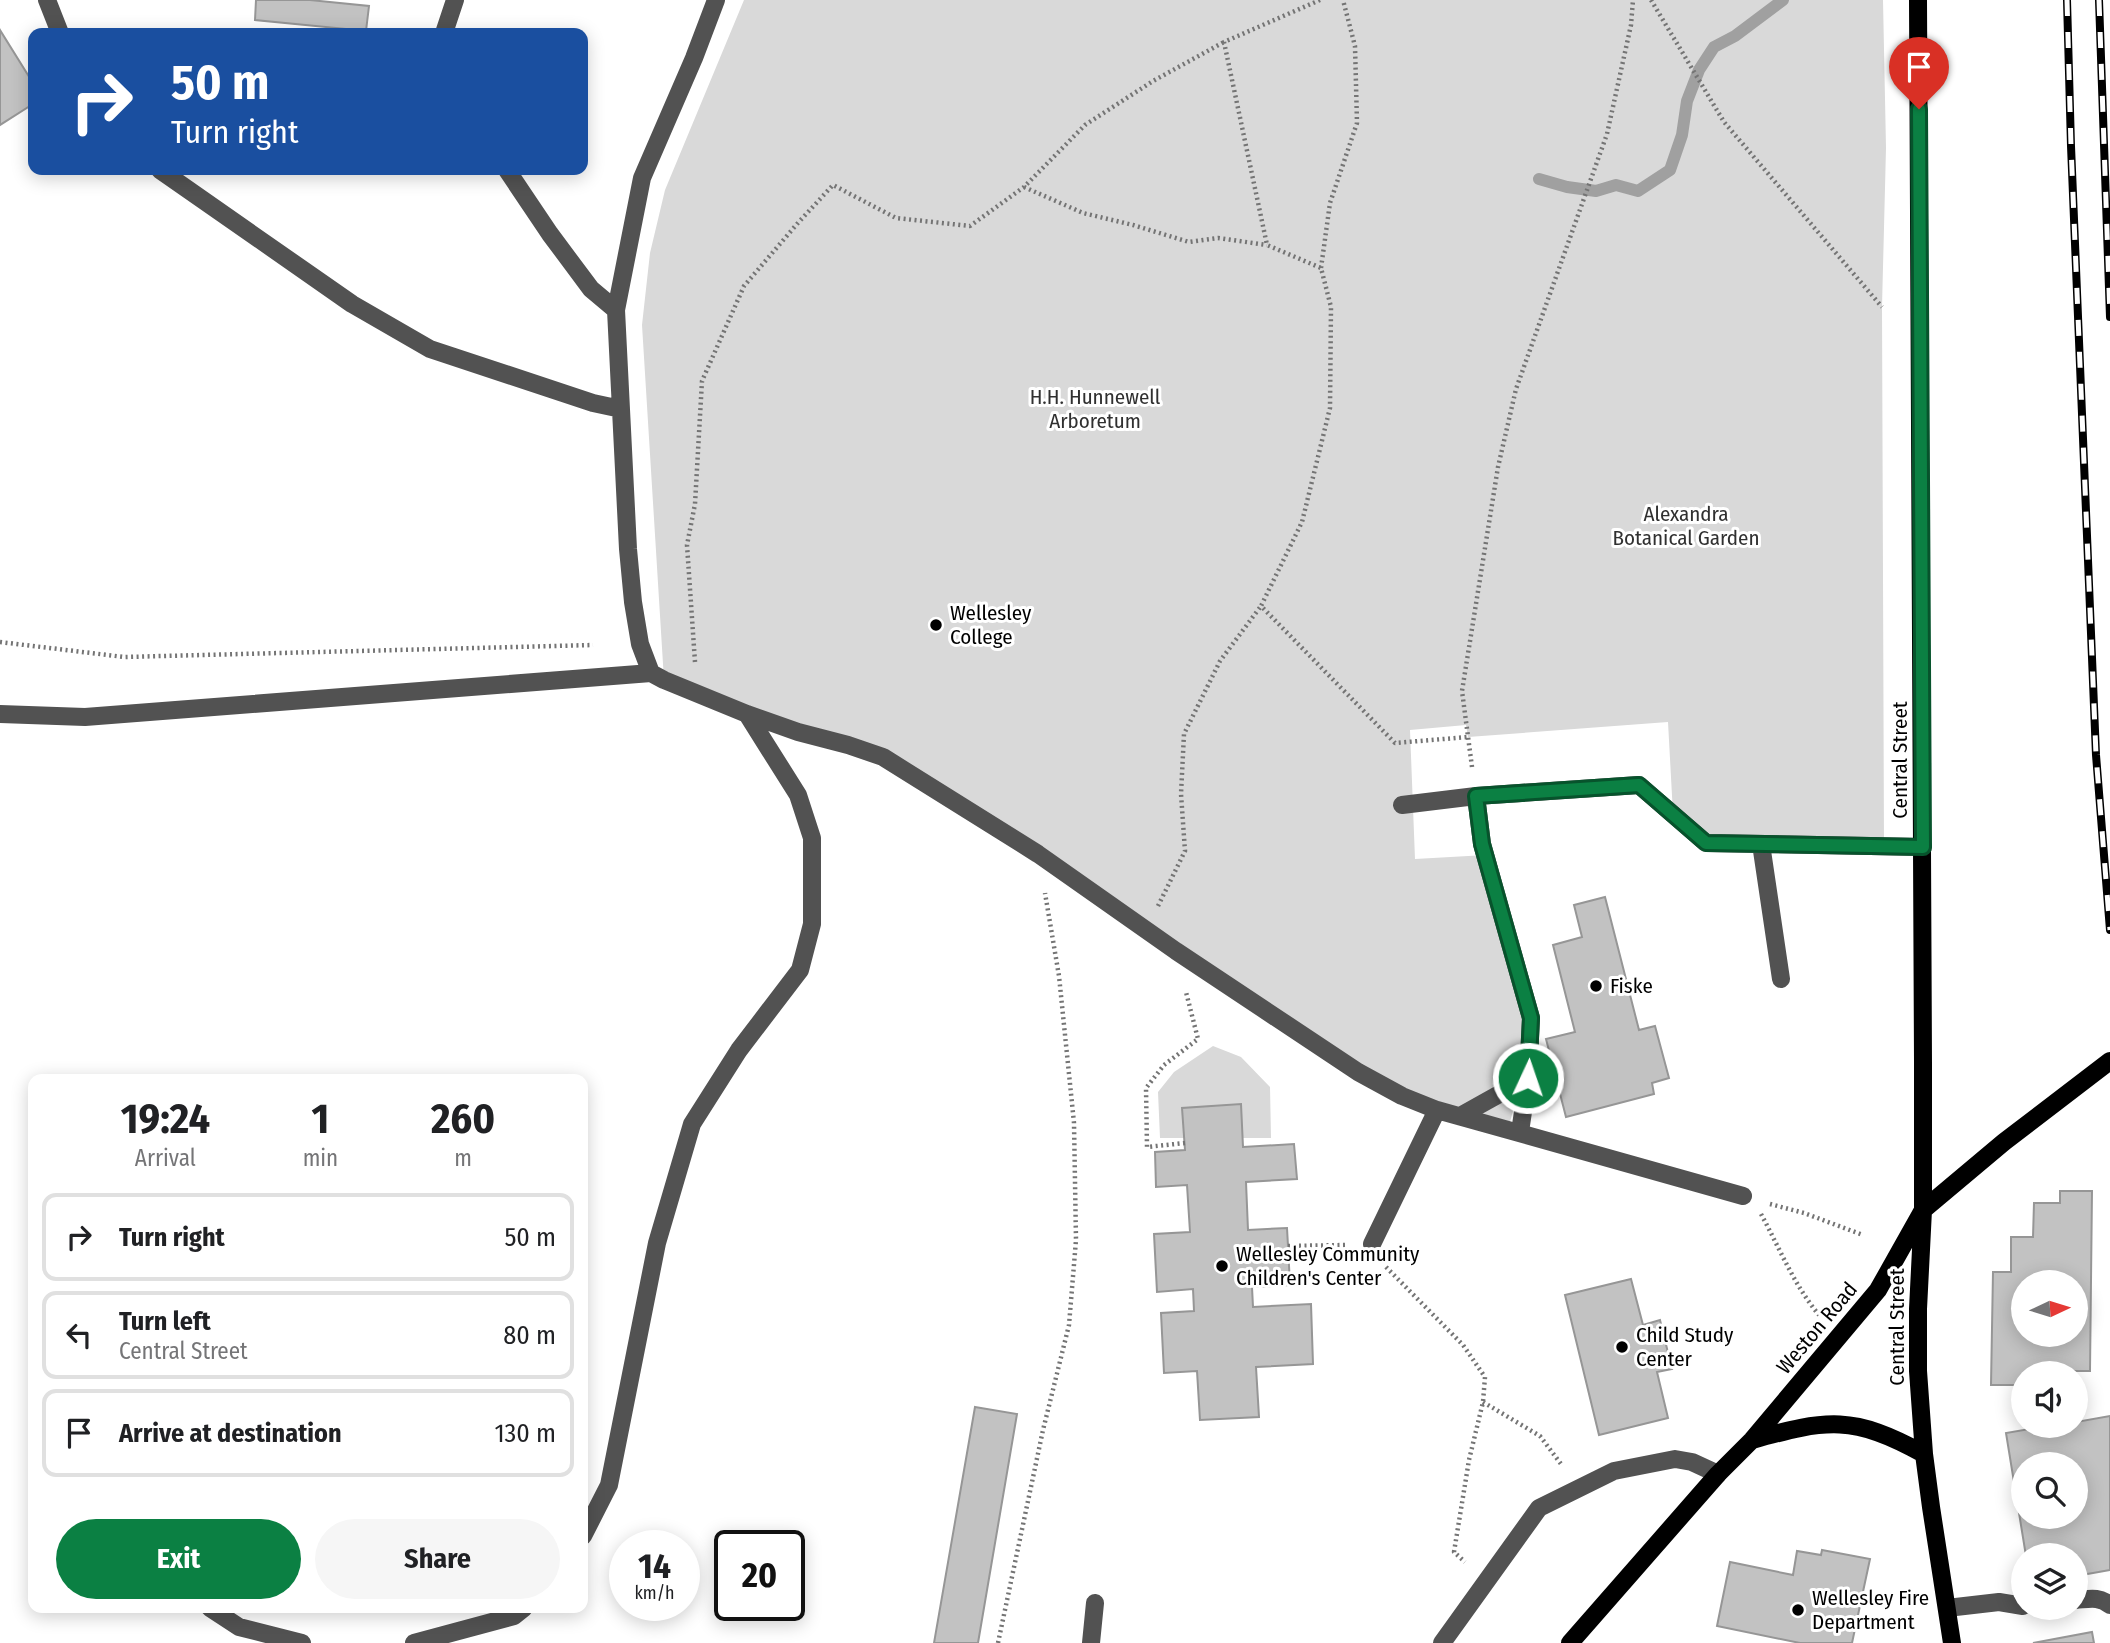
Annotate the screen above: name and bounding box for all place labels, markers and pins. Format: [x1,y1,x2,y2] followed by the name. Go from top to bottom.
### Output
[1889,37,1949,109] pin
[950,600,1032,650] place label: Wellesley College
[928,617,944,633] marker: Wellesley College
[1610,973,1653,999] place label: Fiske
[1588,978,1604,994] marker: Fiske
[1236,1241,1420,1291] place label: Wellesley Community Children's Center
[1214,1258,1230,1274] marker: Wellesley Community Children's Center
[1636,1322,1734,1372] place label: Child Study Center
[1614,1339,1630,1355] marker: Child Study Center
[1812,1585,1929,1635] place label: Wellesley Fire Department
[1790,1602,1806,1618] marker: Wellesley Fire Department

